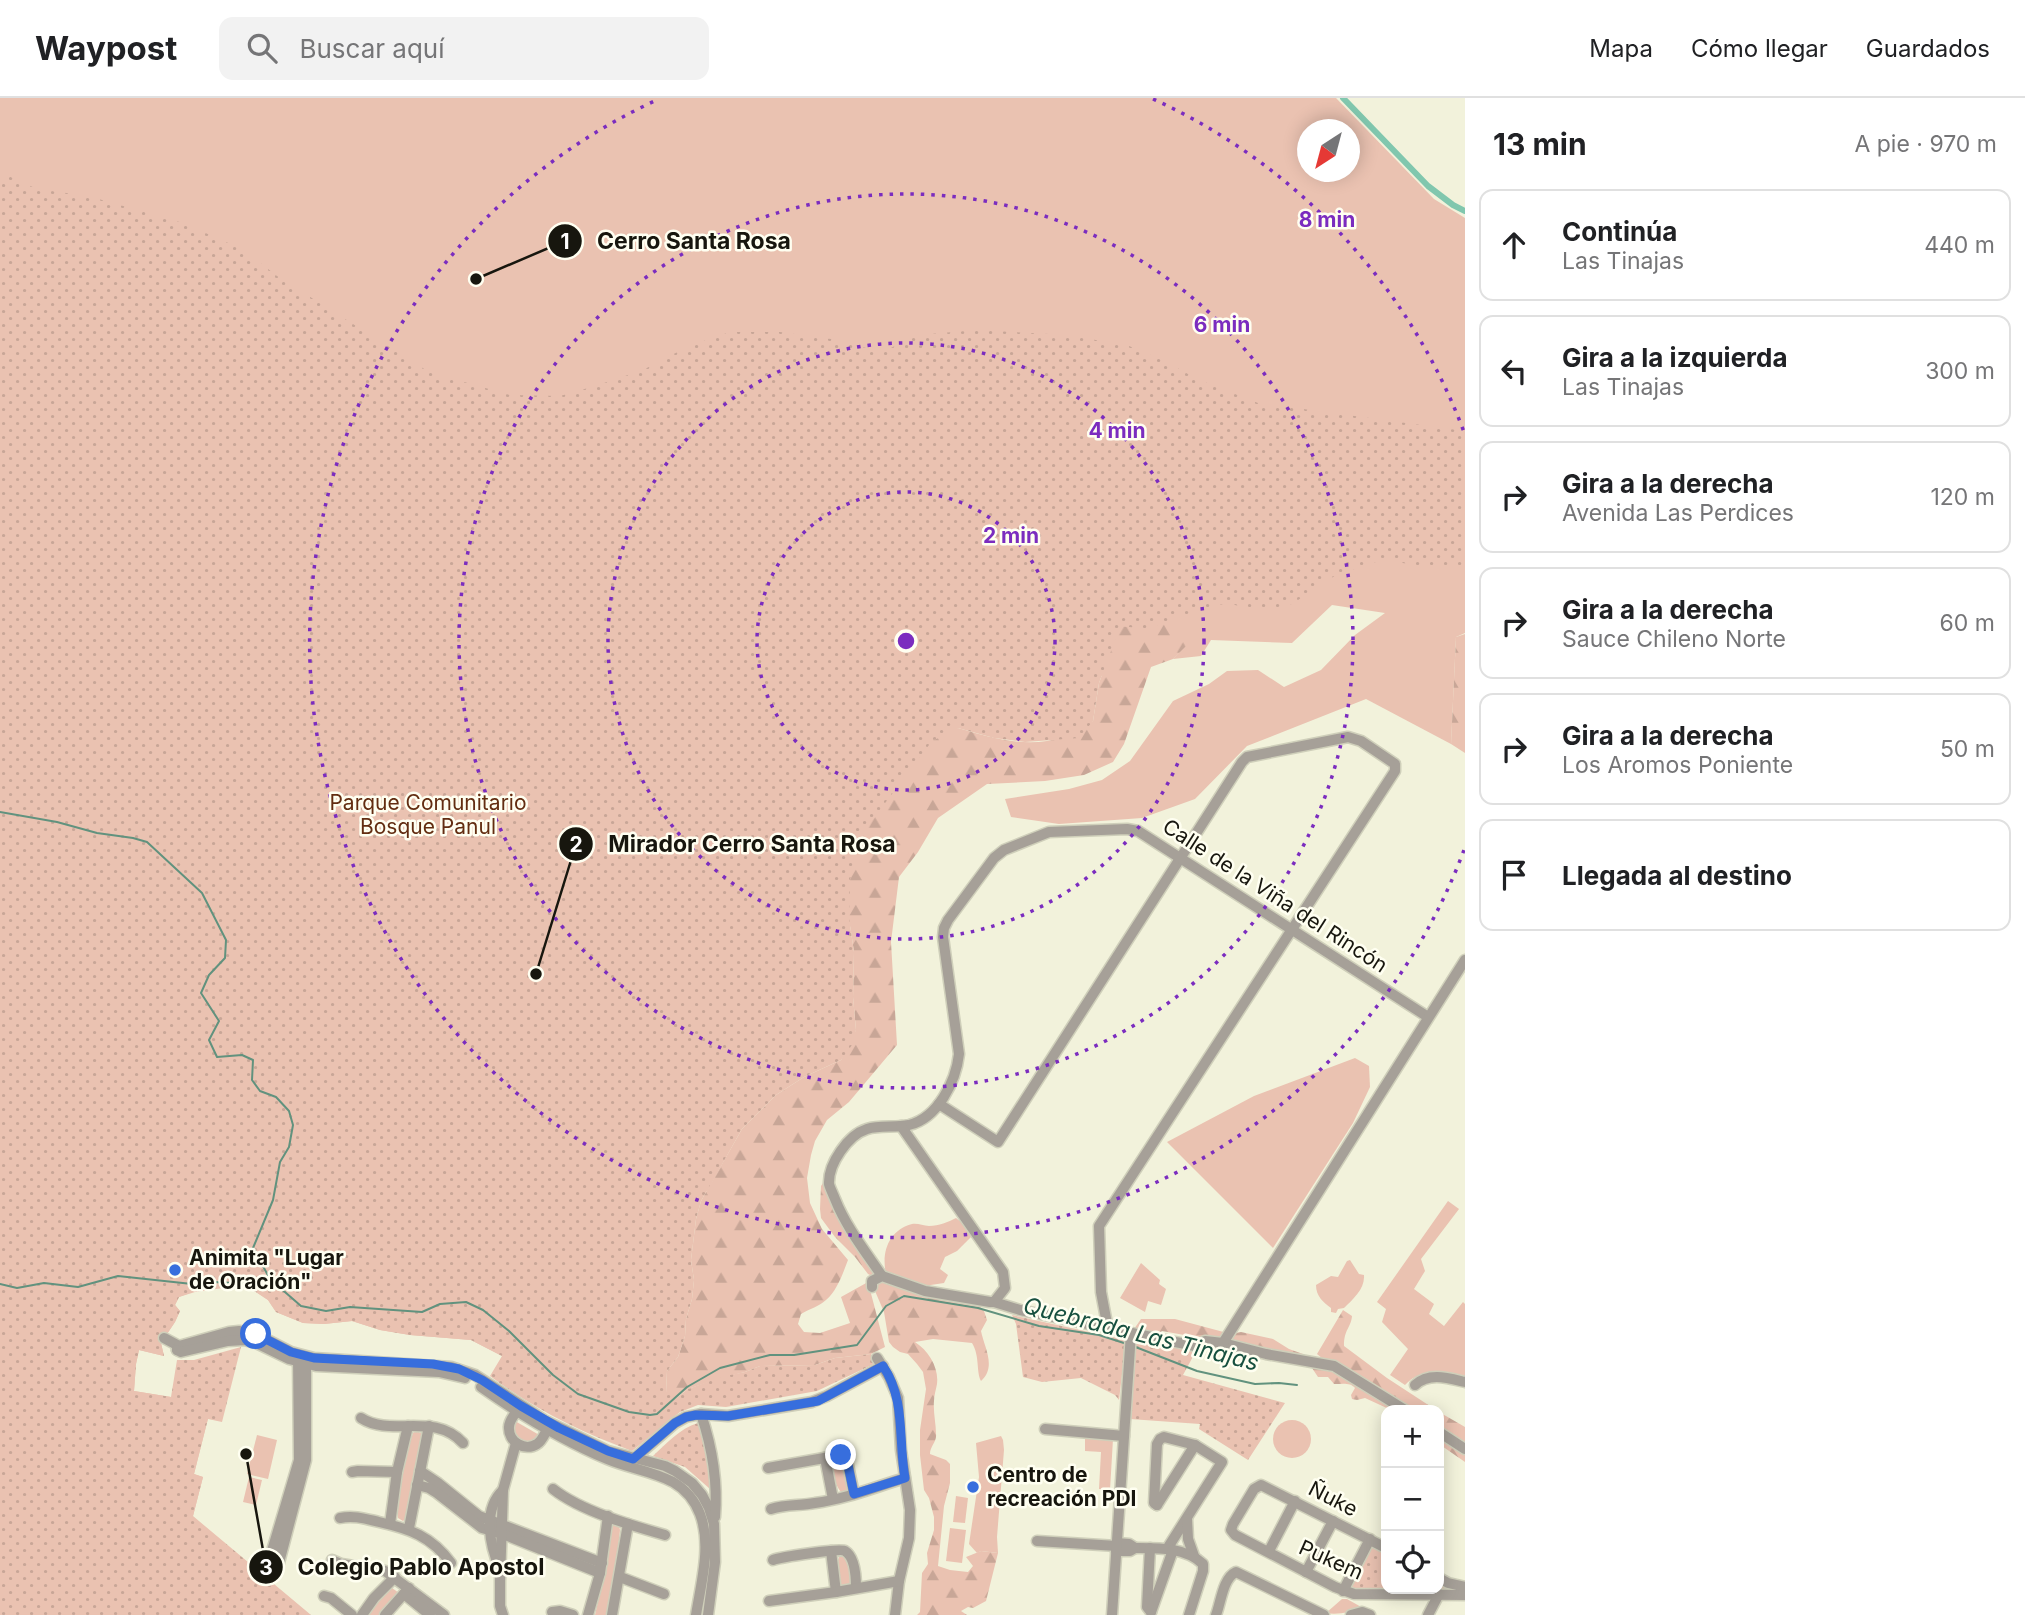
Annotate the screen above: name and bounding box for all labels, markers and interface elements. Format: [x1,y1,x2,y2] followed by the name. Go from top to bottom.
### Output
[219,17,709,80] search box
[35,28,177,68] text: Waypost
[243,29,281,67] icon: search
[299,33,445,64] text: Buscar aquí
[1589,34,1653,63] text: Mapa
[1691,34,1828,63] text: Cómo llegar
[1866,34,1990,63] text: Guardados
[1297,119,1360,182] north arrow
[1493,126,1587,162] text: 13 min
[1854,130,1997,158] text: A pie · 970 m
[1299,207,1355,232] text: 8 min
[1562,216,1677,247] text: Continúa
[548,219,804,263] callout: Cerro Santa Rosa
[1495,226,1533,264] icon: ahead
[597,227,791,255] text: Cerro Santa Rosa
[560,229,570,254] text: 1
[1924,231,1995,259] text: 440 m
[1562,247,1684,275] text: Las Tinajas
[1194,312,1250,337] text: 6 min
[1562,342,1788,373] text: Gira a la izquierda
[1495,352,1533,390] icon: left
[1925,357,1995,385] text: 300 m
[1562,373,1684,401] text: Las Tinajas
[1088,418,1146,443] text: 4 min
[1562,468,1774,499] text: Gira a la derecha
[1495,478,1533,516] icon: right
[1930,483,1995,511] text: 120 m
[1562,499,1794,527] text: Avenida Las Perdices
[983,523,1039,548] text: 2 min
[1562,594,1774,625] text: Gira a la derecha
[1495,604,1533,642] icon: right
[1940,609,1995,637] text: 60 m
[1562,625,1786,653] text: Sauce Chileno Norte
[894,629,918,653] centre of rings
[1562,720,1774,751] text: Gira a la derecha
[1495,730,1533,768] icon: right
[1940,735,1995,763] text: 50 m
[1562,751,1793,779] text: Los Aromos Poniente
[329,790,527,839] park label: Parque Comunitario Bosque Panul
[1158,813,1392,978] street label: Calle de la Viña del Rincón
[559,822,909,866] callout: Mirador Cerro Santa Rosa
[608,830,896,858] text: Mirador Cerro Santa Rosa
[569,832,583,857] text: 2
[1495,856,1533,894] icon: arrive
[1562,860,1792,891] text: Llegada al destino
[189,1245,344,1294] place label: Animita "Lugar de Oración"
[167,1262,183,1278] marker: Animita "Lugar de Oración"
[1021,1291,1261,1377] water label: Quebrada Las Tinajas
[240,1318,271,1349] route start
[1381,1405,1444,1594] map controls
[1381,1405,1444,1468] button: +
[825,1439,856,1470] route end
[987,1462,1137,1511] place label: Centro de recreación PDI
[1381,1468,1444,1531] button: −
[1305,1475,1362,1521] street label: Ñuke
[965,1479,981,1495] marker: Centro de recreación PDI
[1381,1531,1444,1594] button: locate
[1295,1534,1367,1585] street label: Pukem
[248,1545,558,1589] callout: Colegio Pablo Apostol
[298,1553,544,1581] text: Colegio Pablo Apostol
[259,1555,273,1580] text: 3

